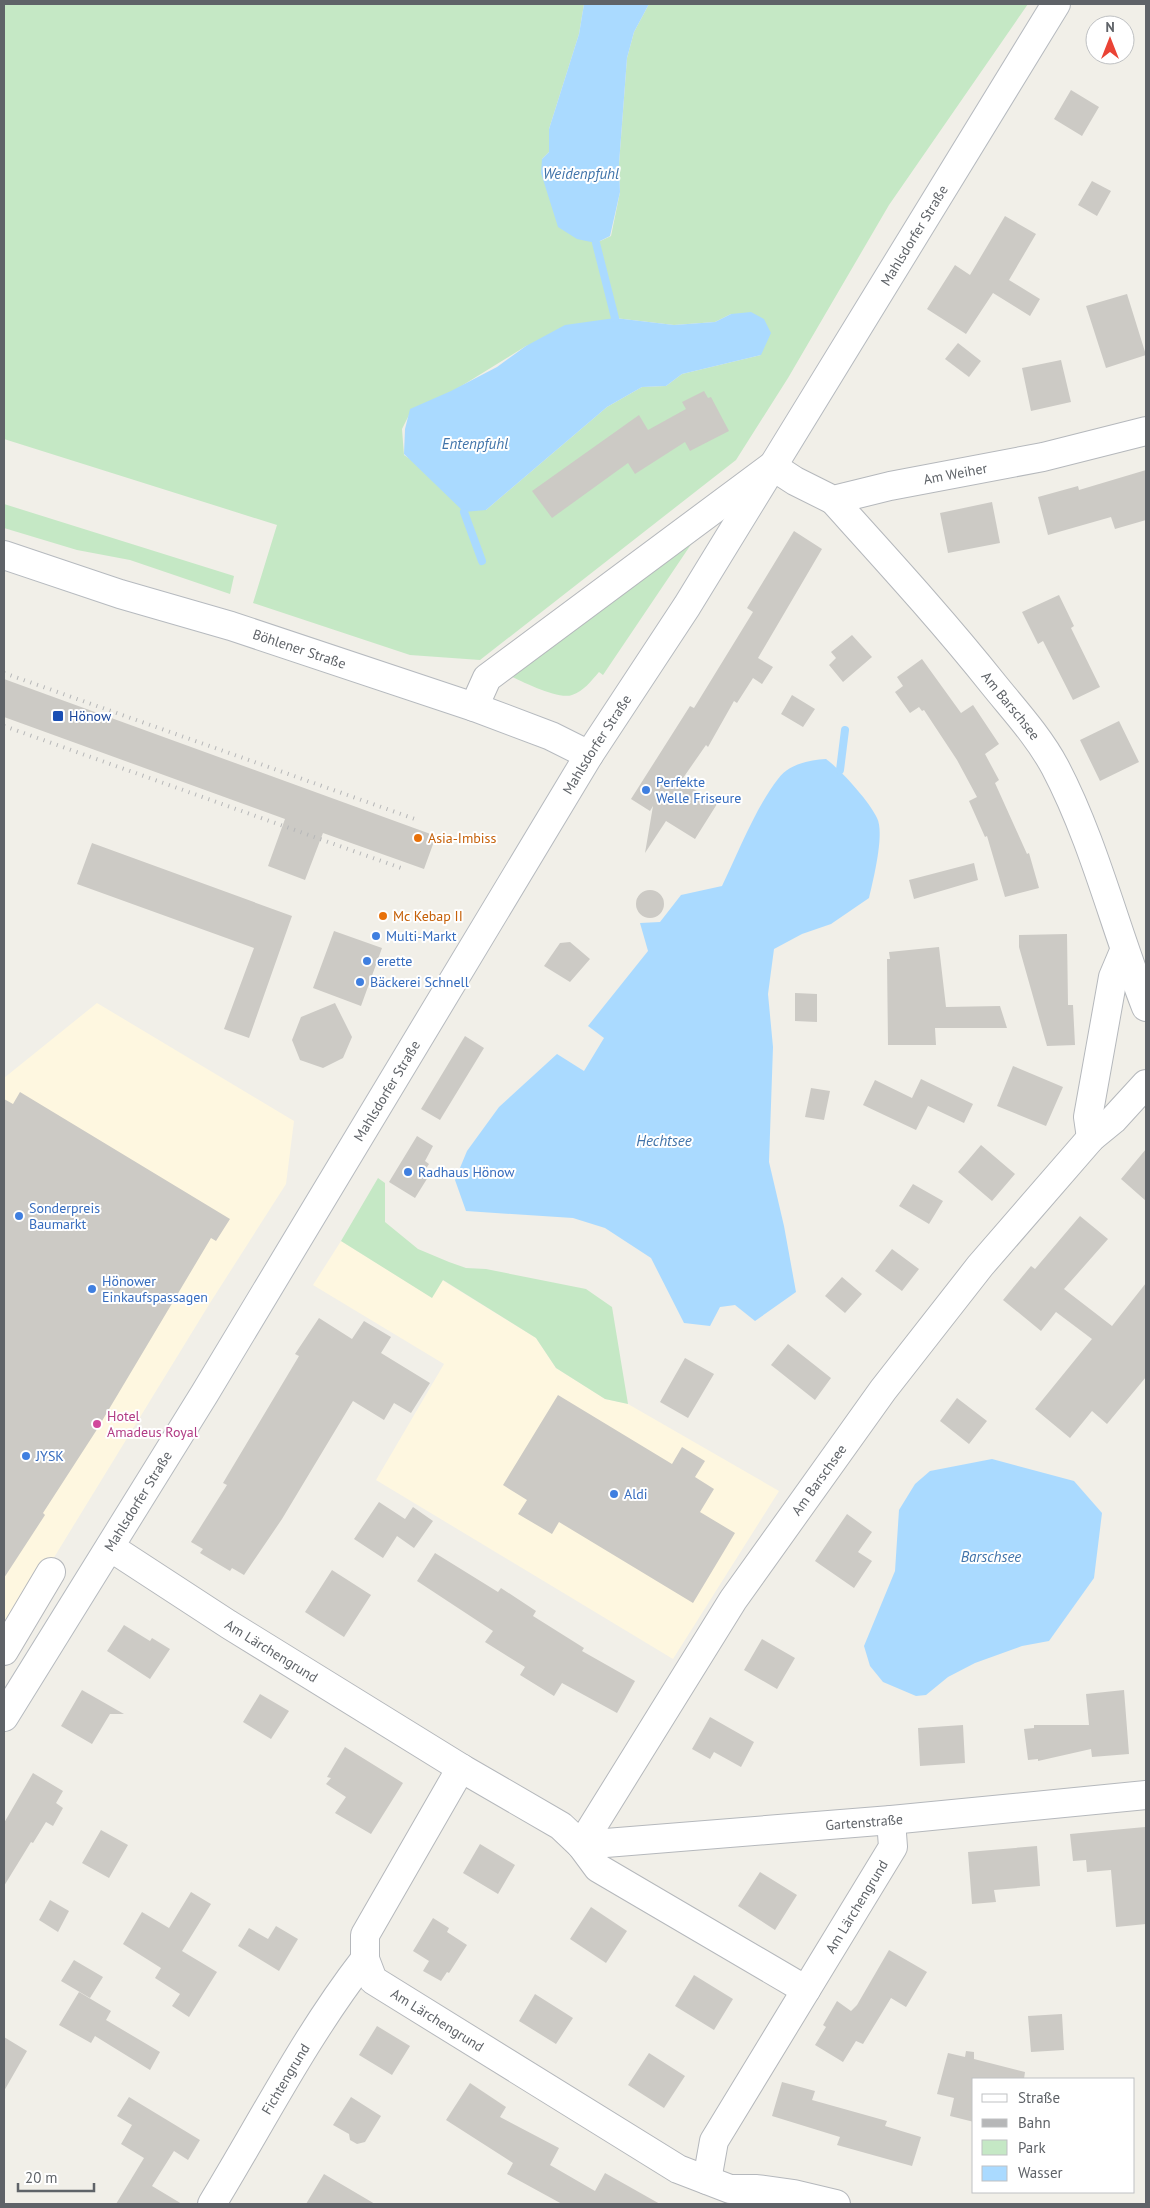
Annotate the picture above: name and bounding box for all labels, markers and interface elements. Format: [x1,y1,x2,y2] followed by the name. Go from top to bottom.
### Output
[1085,15,1135,65] north arrow
[1105,18,1115,36] text: N
[543,164,619,183] water label: Weidenpfuhl
[877,182,952,289] street label: Mahlsdorfer Straße
[442,434,508,453] water label: Entenpfuhl
[922,459,989,488] street label: Am Weiher
[250,625,348,673] street label: Böhlener Straße
[978,668,1044,744] street label: Am Barschsee
[558,691,635,798] street label: Mahlsdorfer Straße
[69,707,112,725] place label: Hönow
[51,709,65,723] marker: Hönow
[656,773,741,807] place label: Perfekte Welle Friseure
[640,784,652,796] marker: Perfekte Welle Friseure
[428,829,496,847] place label: Asia-Imbiss
[412,832,424,844] marker: Asia-Imbiss
[393,907,463,925] place label: Mc Kebap II
[377,910,389,922] marker: Mc Kebap II
[386,927,457,945] place label: Multi-Markt
[370,930,382,942] marker: Multi-Markt
[377,952,412,970] place label: erette
[361,955,373,967] marker: erette
[370,973,469,991] place label: Bäckerei Schnell
[354,976,366,988] marker: Bäckerei Schnell
[350,1037,424,1145] street label: Mahlsdorfer Straße
[636,1131,692,1150] water label: Hechtsee
[418,1163,515,1181] place label: Radhaus Hönow
[402,1166,414,1178] marker: Radhaus Hönow
[29,1199,100,1233] place label: Sonderpreis Baumarkt
[13,1210,25,1222] marker: Sonderpreis Baumarkt
[102,1272,208,1306] place label: Hönower Einkaufspassagen
[86,1283,98,1295] marker: Hönower Einkaufspassagen
[107,1407,198,1441] place label: Hotel Amadeus Royal
[91,1418,103,1430] marker: Hotel Amadeus Royal
[787,1441,850,1519] street label: Am Barschsee
[35,1447,64,1465] place label: JYSK
[100,1448,176,1555] street label: Mahlsdorfer Straße
[20,1450,32,1462] marker: JYSK
[624,1485,648,1503] place label: Aldi
[608,1488,620,1500] marker: Aldi
[961,1547,1021,1566] water label: Barschsee
[222,1615,321,1686] street label: Am Lärchengrund
[825,1810,904,1834] street label: Gartenstraße
[821,1857,892,1957] street label: Am Lärchengrund
[388,1984,487,2056] street label: Am Lärchengrund
[257,2040,314,2118] street label: Fichtengrund
[972,2078,1135,2193] legend
[1018,2088,1060,2107] text: Straße
[1018,2113,1051,2132] text: Bahn
[1018,2138,1046,2157] text: Park
[18,2160,94,2192] scale bar
[1018,2163,1063,2182] text: Wasser
[25,2168,58,2187] text: 20 m

